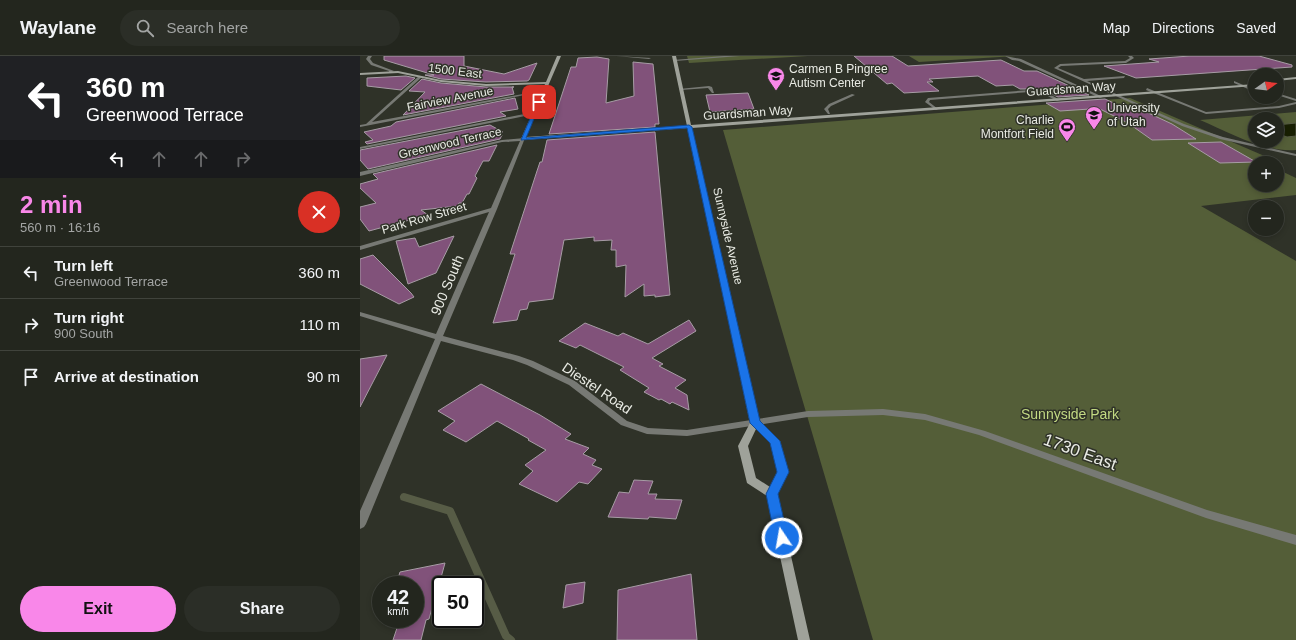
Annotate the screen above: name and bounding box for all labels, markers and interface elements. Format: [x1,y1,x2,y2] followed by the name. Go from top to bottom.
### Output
[120,10,400,46] search box
[20,17,96,38] text: Waylane
[134,17,156,39] icon: search
[166,19,248,36] text: Search here
[1103,20,1130,36] text: Map
[1152,20,1214,36] text: Directions
[1236,20,1276,36] text: Saved
[427,61,483,81] street label: 1500 East
[789,62,888,90] place label: Carmen B Pingree Autism Center
[766,66,786,91] school or university icon: Carmen B Pingree Autism Center
[1248,68,1284,104] north arrow
[1248,68,1284,236] map controls
[20,72,72,124] icon: left
[86,72,165,103] text: 360 m
[1026,79,1116,99] street label: Guardsman Way
[406,84,495,114] street label: Fairview Avenue
[522,85,556,119] pin
[528,91,550,113] icon: arrive
[1107,101,1160,129] place label: University of Utah
[703,103,793,123] street label: Guardsman Way
[86,105,244,125] text: Greenwood Terrace
[1084,105,1104,130] school or university icon: University of Utah
[1248,112,1284,148] button: layers
[981,113,1054,141] place label: Charlie Montfort Field
[1057,117,1077,142] sports icon: Charlie Montfort Field
[397,124,503,162] street label: Greenwood Terrace
[106,148,128,170] icon: left
[148,148,170,170] icon: ahead
[190,148,212,170] icon: ahead
[232,148,254,170] icon: right
[1248,156,1284,192] button: +
[710,186,746,286] street label: Sunnyside Avenue
[20,191,83,218] text: 2 min
[298,191,340,233] button: close
[380,199,469,237] street label: Park Row Street
[1248,200,1284,236] button: −
[20,220,100,235] text: 560 m · 16:16
[427,252,467,318] street label: 900 South
[54,257,113,274] text: Turn left
[20,262,42,284] icon: left
[298,264,340,281] text: 360 m
[54,274,168,289] text: Greenwood Terrace
[54,309,124,326] text: Turn right
[20,314,42,336] icon: right
[299,316,340,333] text: 110 m
[54,326,113,341] text: 900 South
[559,359,635,417] street label: Diestel Road
[20,366,42,388] icon: arrive
[54,368,199,385] text: Arrive at destination
[307,368,340,385] text: 90 m
[1021,406,1120,422] park label: Sunnyside Park
[1041,430,1119,474] street label: 1730 East
[761,517,803,559] position arrow
[432,576,484,628] speed limit sign: 50
[20,586,176,632] button: Exit
[184,586,340,632] button: Share
[387,586,409,608] text: 42
[387,606,409,617] text: km/h

